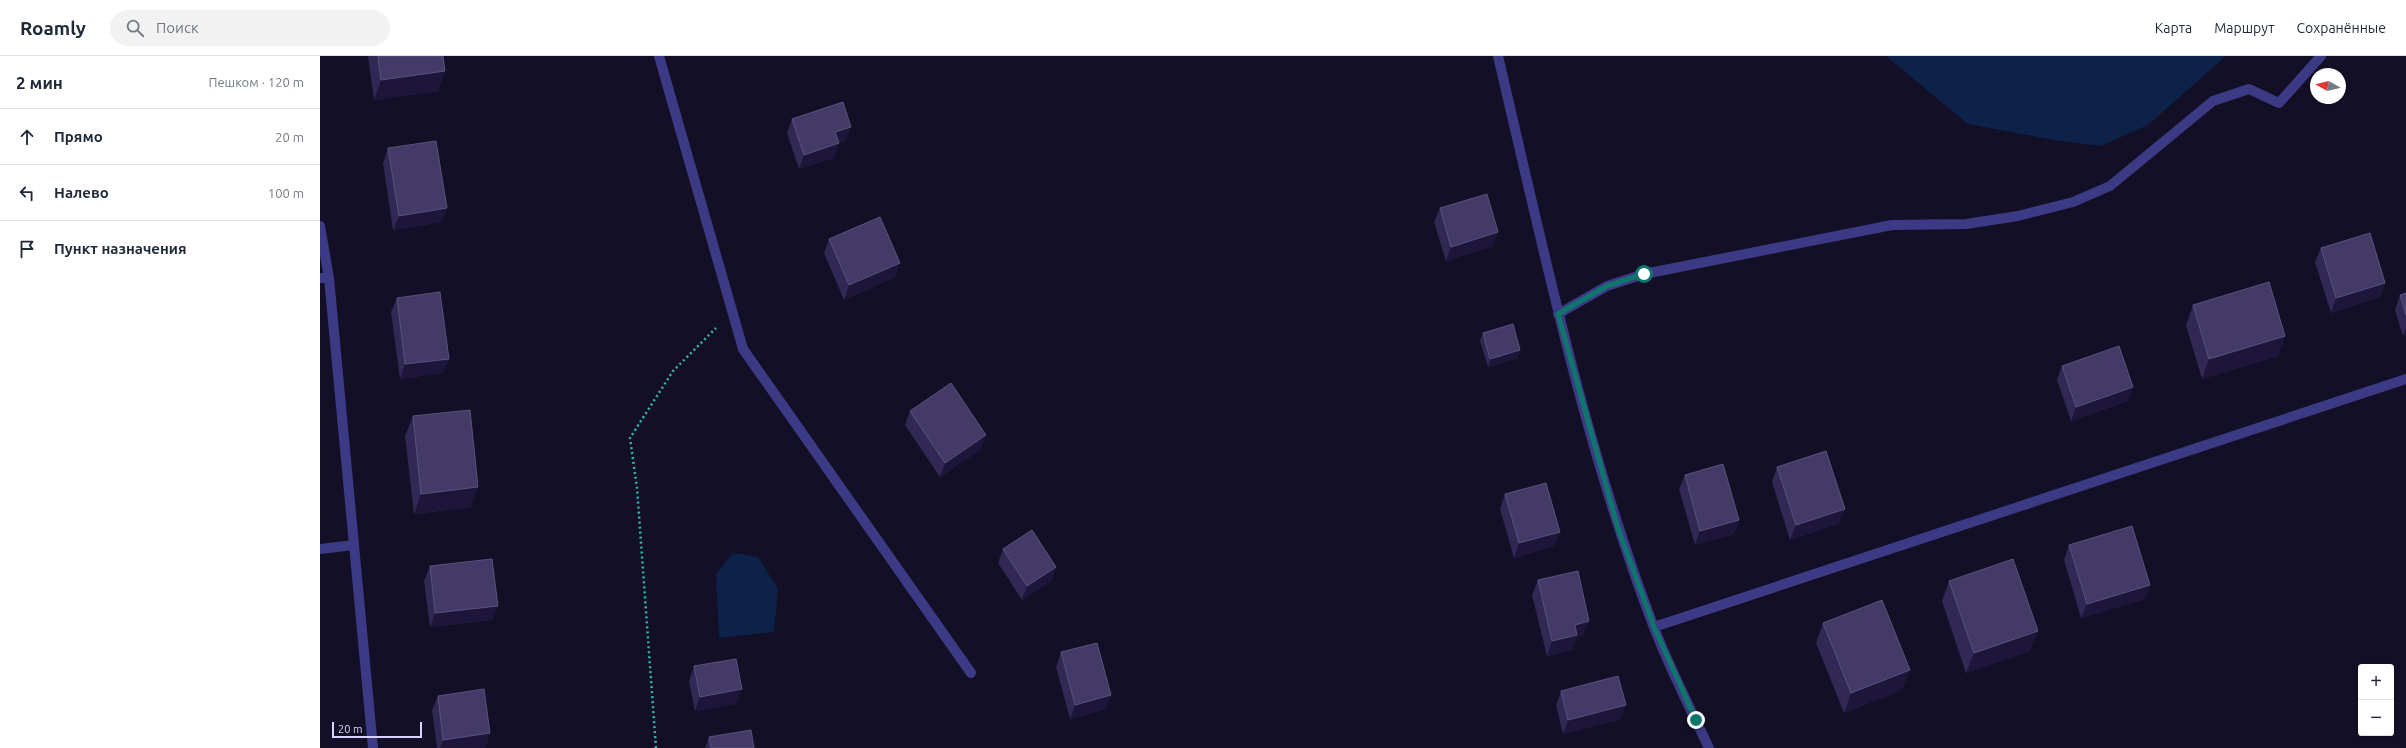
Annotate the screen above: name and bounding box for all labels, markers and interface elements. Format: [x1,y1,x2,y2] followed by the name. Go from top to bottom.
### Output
[110,10,390,46] search box
[20,17,86,39] text: Roamly
[124,17,146,39] icon: search
[156,19,199,36] text: Поиск
[2155,20,2192,36] text: Карта
[2214,20,2275,36] text: Маршрут
[2297,20,2386,36] text: Сохранённые
[2310,68,2346,104] north arrow
[16,73,63,92] text: 2 мин
[208,75,304,89] text: Пешком · 120 m
[16,126,38,148] icon: ahead
[54,128,103,145] text: Прямо
[275,130,304,144] text: 20 m
[16,182,38,204] icon: left
[54,184,109,201] text: Налево
[268,186,304,200] text: 100 m
[16,238,38,260] icon: arrive
[54,240,187,257] text: Пункт назначения
[1635,265,1653,283] route start
[2358,664,2394,736] map controls
[2358,664,2394,700] button: +
[2358,700,2394,736] button: −
[1687,711,1705,729] route end
[332,720,422,739] scale bar
[338,723,362,735] text: 20 m

